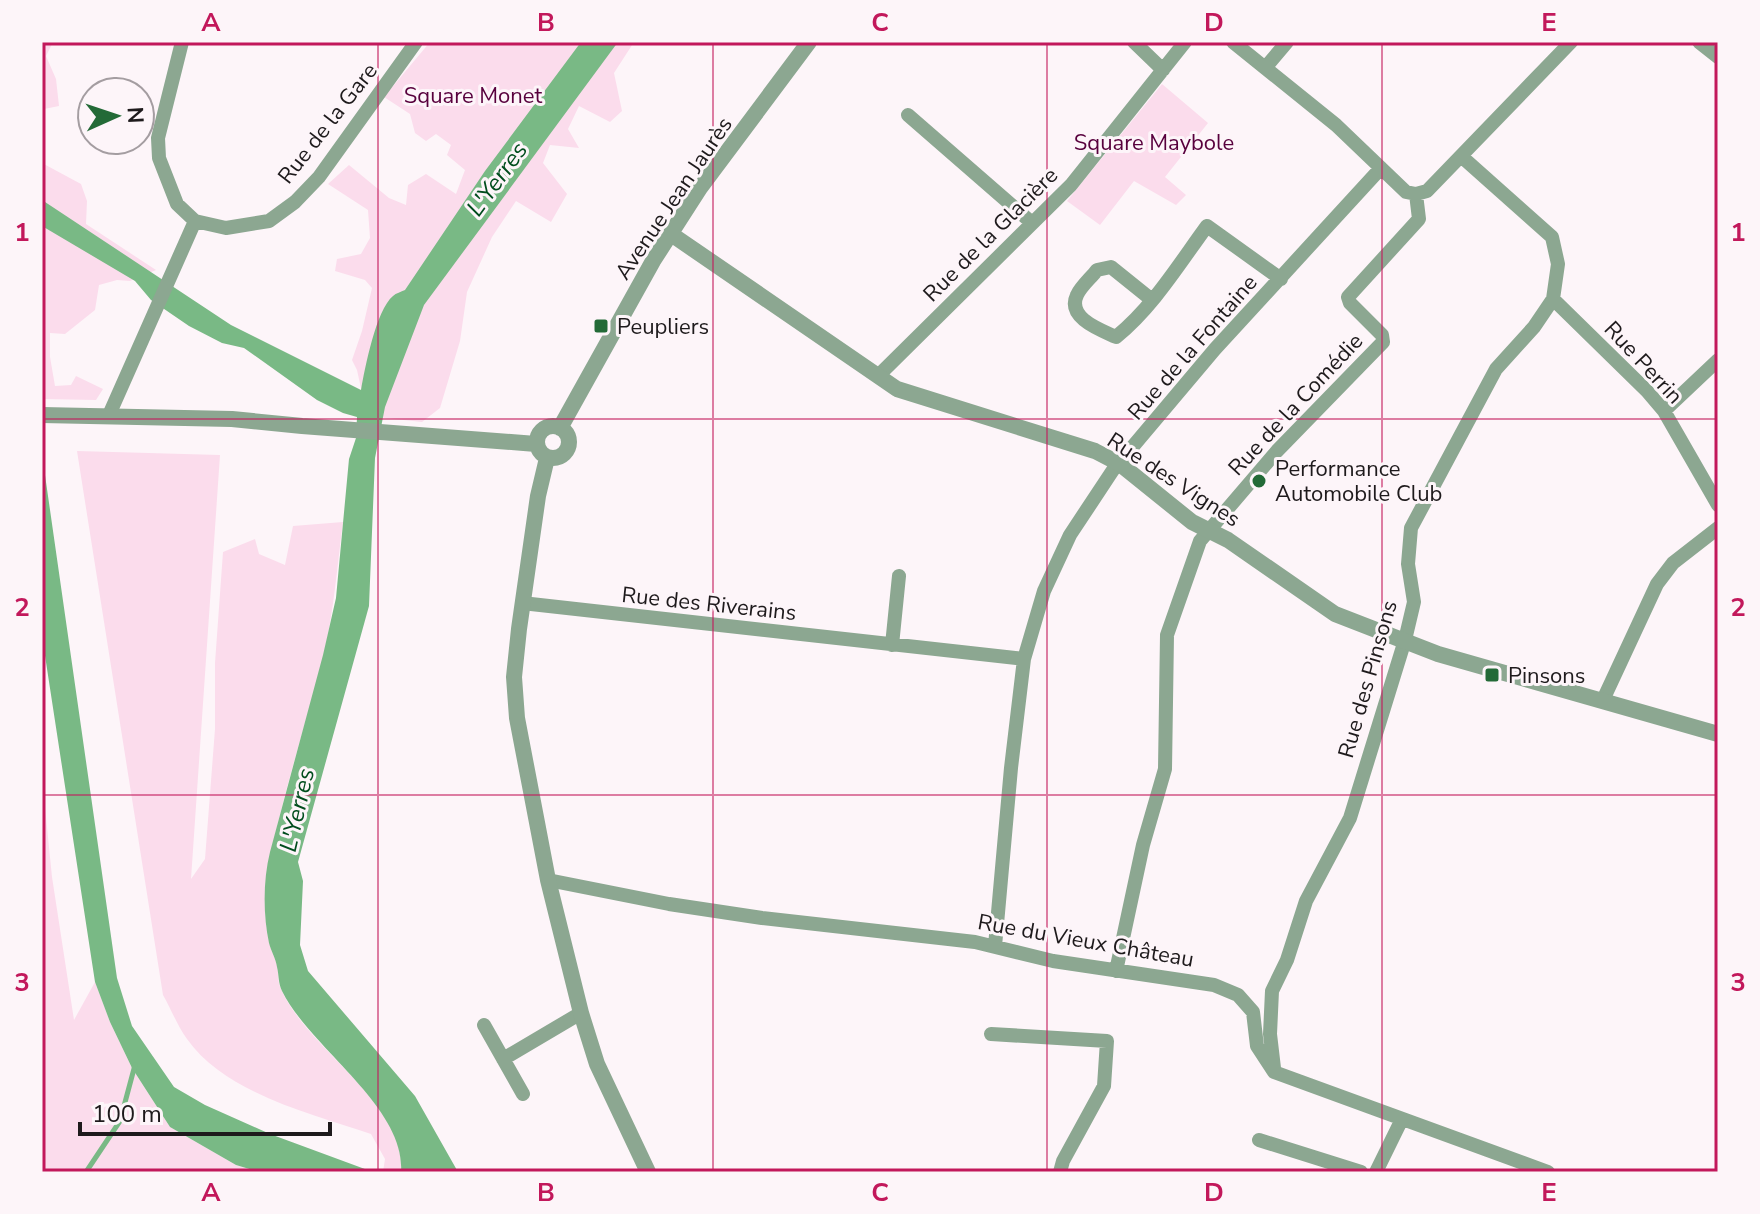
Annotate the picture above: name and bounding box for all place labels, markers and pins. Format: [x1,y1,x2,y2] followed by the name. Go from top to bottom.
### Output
[617,312,709,342] place label: Peupliers
[592,317,610,335] marker: Peupliers
[1275,454,1442,509] place label: Performance Automobile Club
[1250,472,1268,490] marker: Performance Automobile Club
[1508,661,1585,691] place label: Pinsons
[1483,666,1501,684] marker: Pinsons

